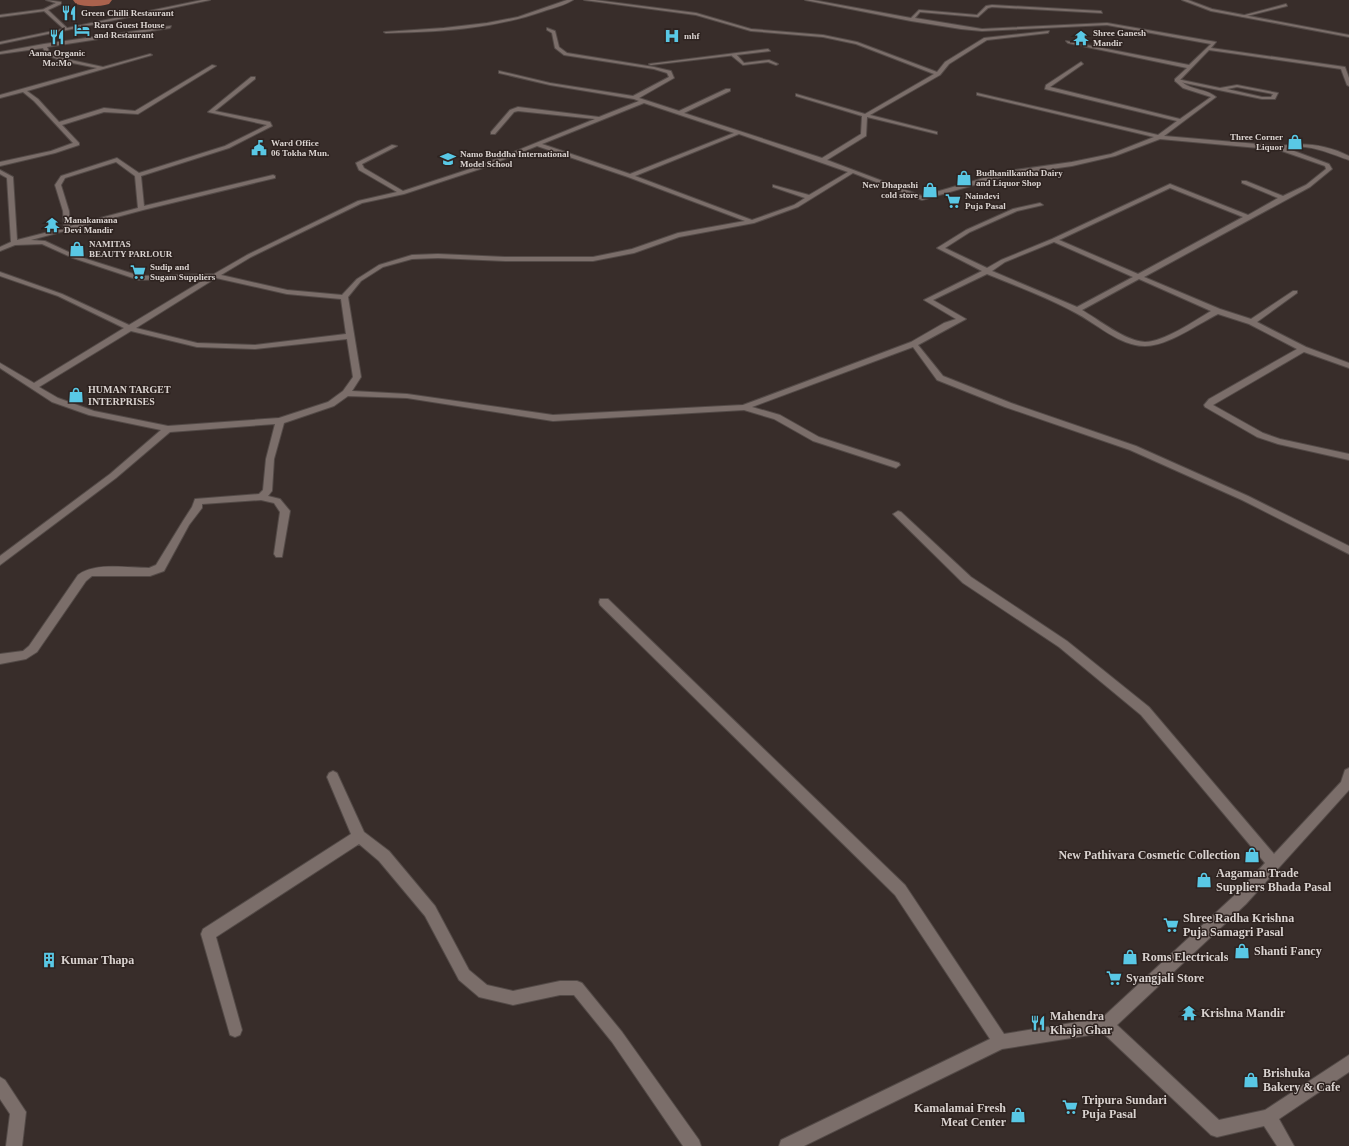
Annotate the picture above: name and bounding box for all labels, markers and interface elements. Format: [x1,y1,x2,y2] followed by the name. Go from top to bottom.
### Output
[60,4,78,22] restaurant icon: Green Chilli Restaurant
[81,8,174,18] place label: Green Chilli Restaurant
[94,20,165,40] place label: Rara Guest House and Restaurant
[73,21,91,39] hotel icon: Rara Guest House and Restaurant
[663,27,681,45] hospital icon: mhf
[48,28,66,46] restaurant icon: Aama Organic Mo:Mo
[1093,28,1146,48] place label: Shree Ganesh Mandir
[1072,29,1090,47] temple icon: Shree Ganesh Mandir
[684,31,701,41] place label: mhf
[29,48,85,68] place label: Aama Organic Mo:Mo
[1230,132,1283,152] place label: Three Corner Liquor
[1286,133,1304,151] shop icon: Three Corner Liquor
[271,138,329,158] place label: Ward Office 06 Tokha Mun.
[250,139,268,157] public building icon: Ward Office 06 Tokha Mun.
[460,149,570,169] place label: Namo Buddha International Model School
[439,150,457,168] school or university icon: Namo Buddha International Model School
[976,168,1063,188] place label: Budhanilkantha Dairy and Liquor Shop
[955,169,973,187] shop icon: Budhanilkantha Dairy and Liquor Shop
[862,180,918,200] place label: New Dhapashi cold store
[921,181,939,199] shop icon: New Dhapashi cold store
[965,191,1006,211] place label: Naindevi Puja Pasal
[944,192,962,210] supermarket icon: Naindevi Puja Pasal
[64,215,118,235] place label: Manakamana Devi Mandir
[43,216,61,234] temple icon: Manakamana Devi Mandir
[89,239,173,259] place label: NAMITAS BEAUTY PARLOUR
[68,240,86,258] shop icon: NAMITAS BEAUTY PARLOUR
[150,262,216,282] place label: Sudip and Sugam Suppliers
[129,263,147,281] supermarket icon: Sudip and Sugam Suppliers
[88,384,171,407] place label: HUMAN TARGET INTERPRISES
[67,386,85,404] shop icon: HUMAN TARGET INTERPRISES
[1243,846,1261,864] shop icon: New Pathivara Cosmetic Collection
[1058,848,1240,862] place label: New Pathivara Cosmetic Collection
[1216,866,1332,894] place label: Aagaman Trade Suppliers Bhada Pasal
[1195,871,1213,889] shop icon: Aagaman Trade Suppliers Bhada Pasal
[1183,911,1294,939] place label: Shree Radha Krishna Puja Samagri Pasal
[1162,916,1180,934] supermarket icon: Shree Radha Krishna Puja Samagri Pasal
[1233,942,1251,960] shop icon: Shanti Fancy
[1254,944,1322,958] place label: Shanti Fancy
[1121,948,1139,966] shop icon: Roms Electricals
[1142,950,1229,964] place label: Roms Electricals
[40,951,58,969] building icon: Kumar Thapa
[61,953,134,967] place label: Kumar Thapa
[1105,969,1123,987] supermarket icon: Syangjali Store
[1126,971,1205,985] place label: Syangjali Store
[1180,1004,1198,1022] temple icon: Krishna Mandir
[1201,1006,1286,1020] place label: Krishna Mandir
[1050,1009,1113,1037] place label: Mahendra Khaja Ghar
[1029,1014,1047,1032] restaurant icon: Mahendra Khaja Ghar
[1263,1066,1341,1094] place label: Brishuka Bakery & Cafe
[1242,1071,1260,1089] shop icon: Brishuka Bakery & Cafe
[1082,1093,1167,1121] place label: Tripura Sundari Puja Pasal
[1061,1098,1079,1116] supermarket icon: Tripura Sundari Puja Pasal
[914,1101,1007,1129] place label: Kamalamai Fresh Meat Center
[1009,1106,1027,1124] shop icon: Kamalamai Fresh Meat Center

